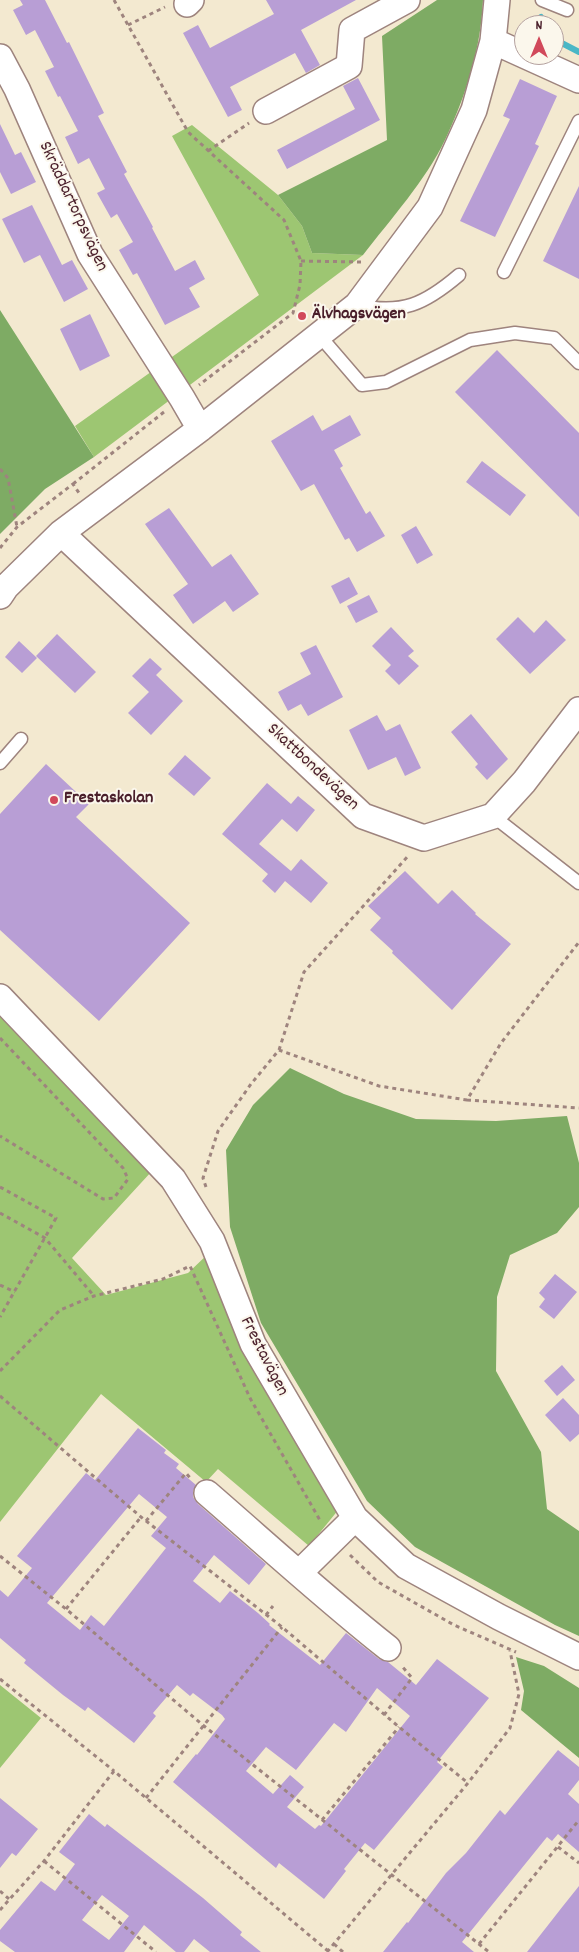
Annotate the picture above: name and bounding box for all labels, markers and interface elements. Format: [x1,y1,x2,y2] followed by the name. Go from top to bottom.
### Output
[514,15,564,65] north arrow
[536,16,542,36] text: N
[32,139,112,275] street label: Skräddartorpsvägen
[312,305,406,327] place label: Älvhagsvägen
[296,310,308,322] marker: Älvhagsvägen
[261,720,363,816] street label: Skattbondevägen
[64,789,153,811] place label: Frestaskolan
[48,794,60,806] marker: Frestaskolan
[234,1314,292,1400] street label: Frestavägen

